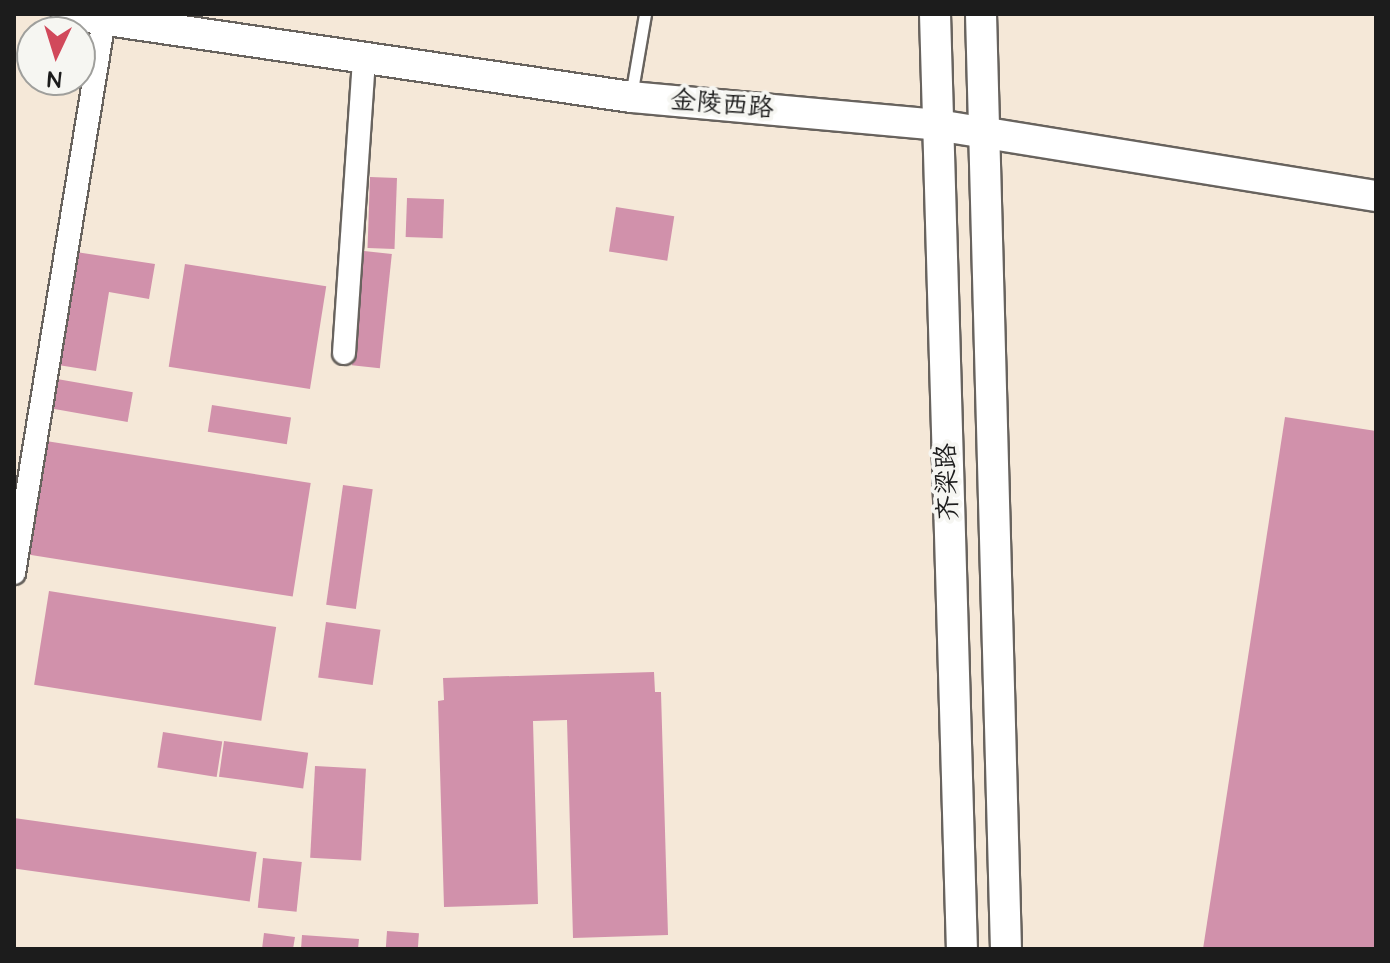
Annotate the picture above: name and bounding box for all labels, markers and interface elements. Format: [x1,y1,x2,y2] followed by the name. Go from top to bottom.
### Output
[16,16,96,96] north arrow
[46,63,62,94] text: N
[669,85,775,125] street label: 金陵西路
[931,442,965,522] street label: 齐梁路

